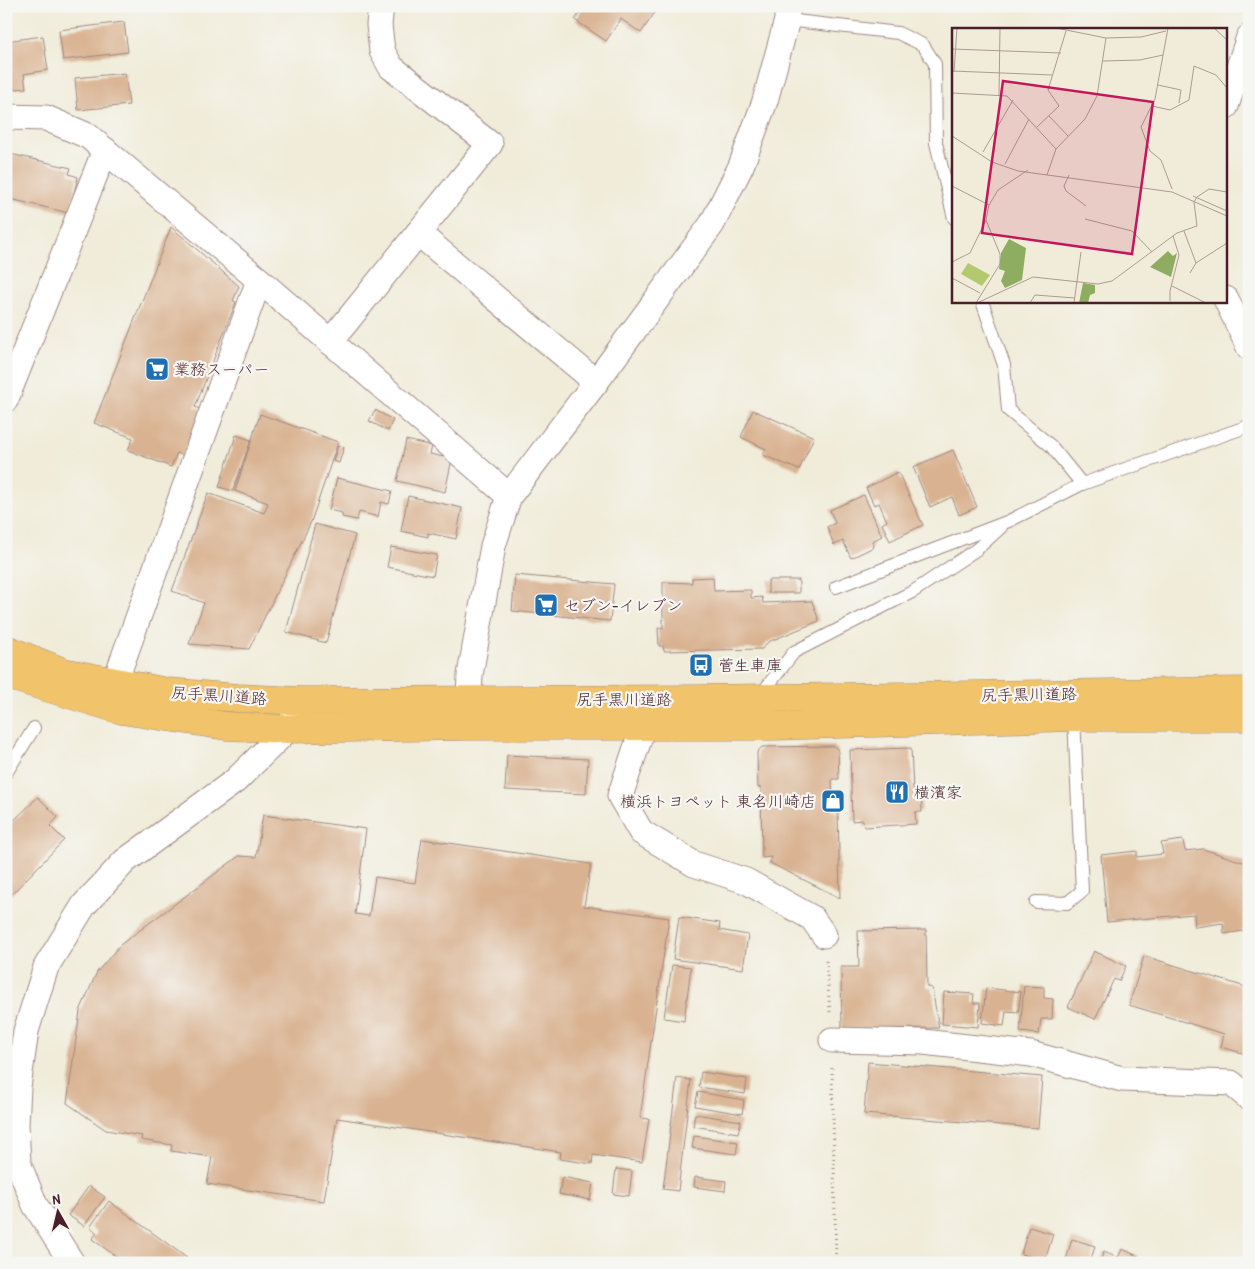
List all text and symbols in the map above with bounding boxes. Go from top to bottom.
inset map [952,28,1228,302]
supermarket icon: 業務スーパー [144,356,170,382]
place label: 業務スーパー [174,358,269,380]
supermarket icon: セブン-イレブン [533,592,559,618]
place label: セブン-イレブン [564,594,682,616]
bus stop icon: 菅生車庫 [688,652,714,678]
place label: 菅生車庫 [718,654,782,676]
street label: 尻手黒川道路 [170,681,268,709]
street label: 尻手黒川道路 [981,682,1077,706]
street label: 尻手黒川道路 [576,688,672,710]
restaurant icon: 横濱家 [884,779,910,805]
place label: 横濱家 [914,781,962,803]
shop icon: 横浜トヨペット 東名川崎店 [820,788,846,814]
place label: 横浜トヨペット 東名川崎店 [620,790,816,812]
north arrow [32,1186,82,1236]
text: N [51,1189,62,1209]

